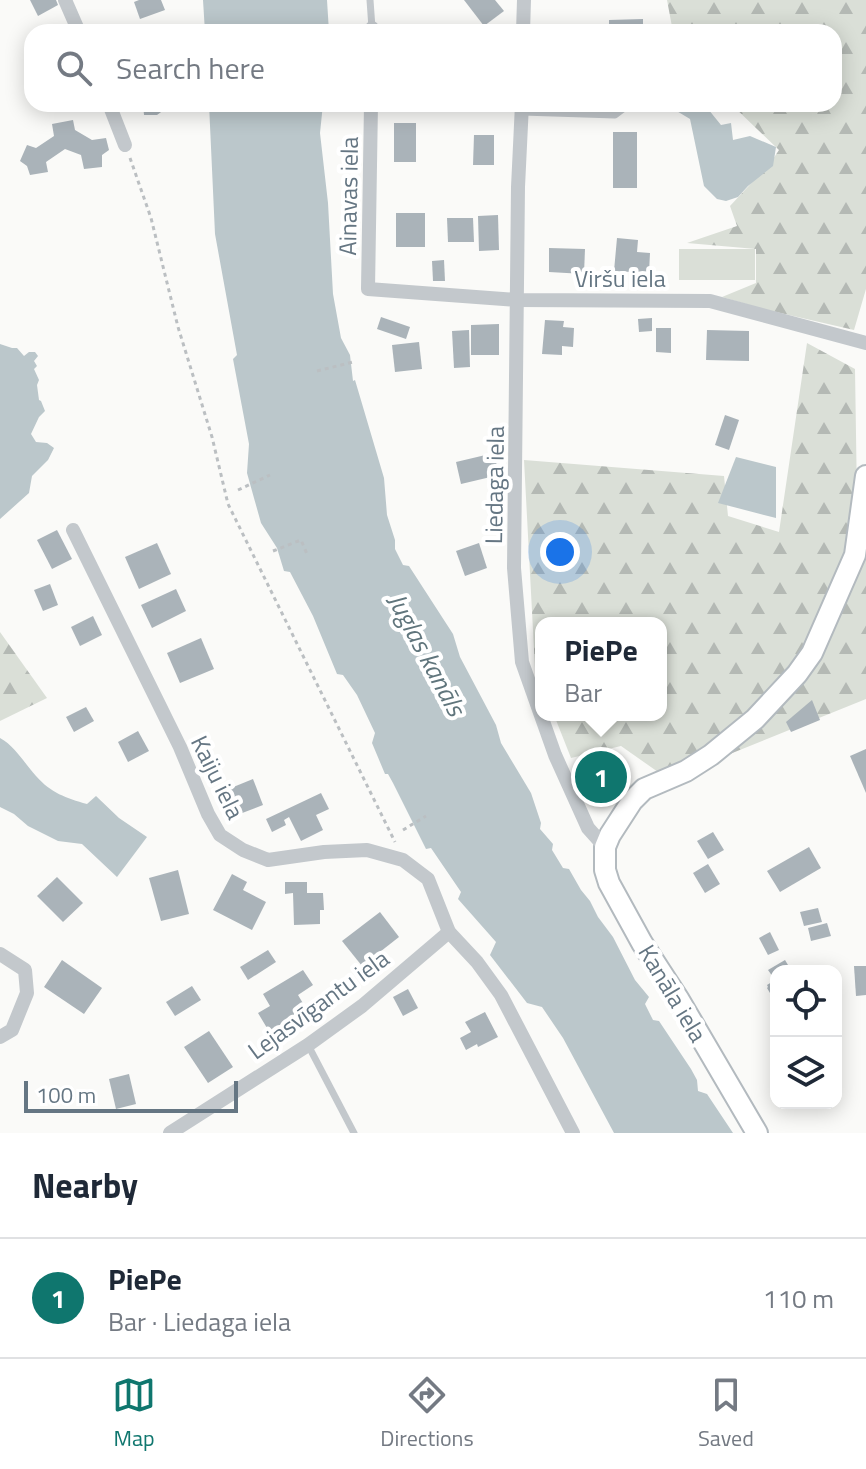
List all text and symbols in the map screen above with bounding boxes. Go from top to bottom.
search box [24,24,842,112]
text: Search here [116,45,265,91]
icon: search [52,46,96,90]
street label: Ainavas iela [329,136,367,256]
street label: Viršu iela [574,260,666,296]
street label: Liedaga iela [475,426,513,544]
your location [540,532,580,572]
water label: Juglas kanāls [378,586,477,724]
popup [535,617,667,721]
text: PiePe [564,627,638,673]
text: Bar [564,673,602,712]
street label: Kaiju iela [182,729,254,825]
pin: 1 [575,747,627,807]
street label: Kanāla iela [630,937,716,1049]
street label: Lejasvīgantu iela [240,940,396,1068]
map controls [770,965,842,1109]
button: locate [770,965,842,1037]
button: layers [770,1037,842,1109]
scale bar [24,1077,238,1113]
text: 100 m [36,1078,96,1112]
text: Nearby [32,1159,138,1211]
text: PiePe [108,1256,182,1302]
text: 1 [51,1279,65,1318]
text: 110 m [763,1279,834,1318]
text: Bar · Liedaga iela [108,1302,291,1341]
tab: Map [112,1373,156,1455]
tab: Directions [380,1373,474,1455]
tab: Saved [698,1373,754,1455]

